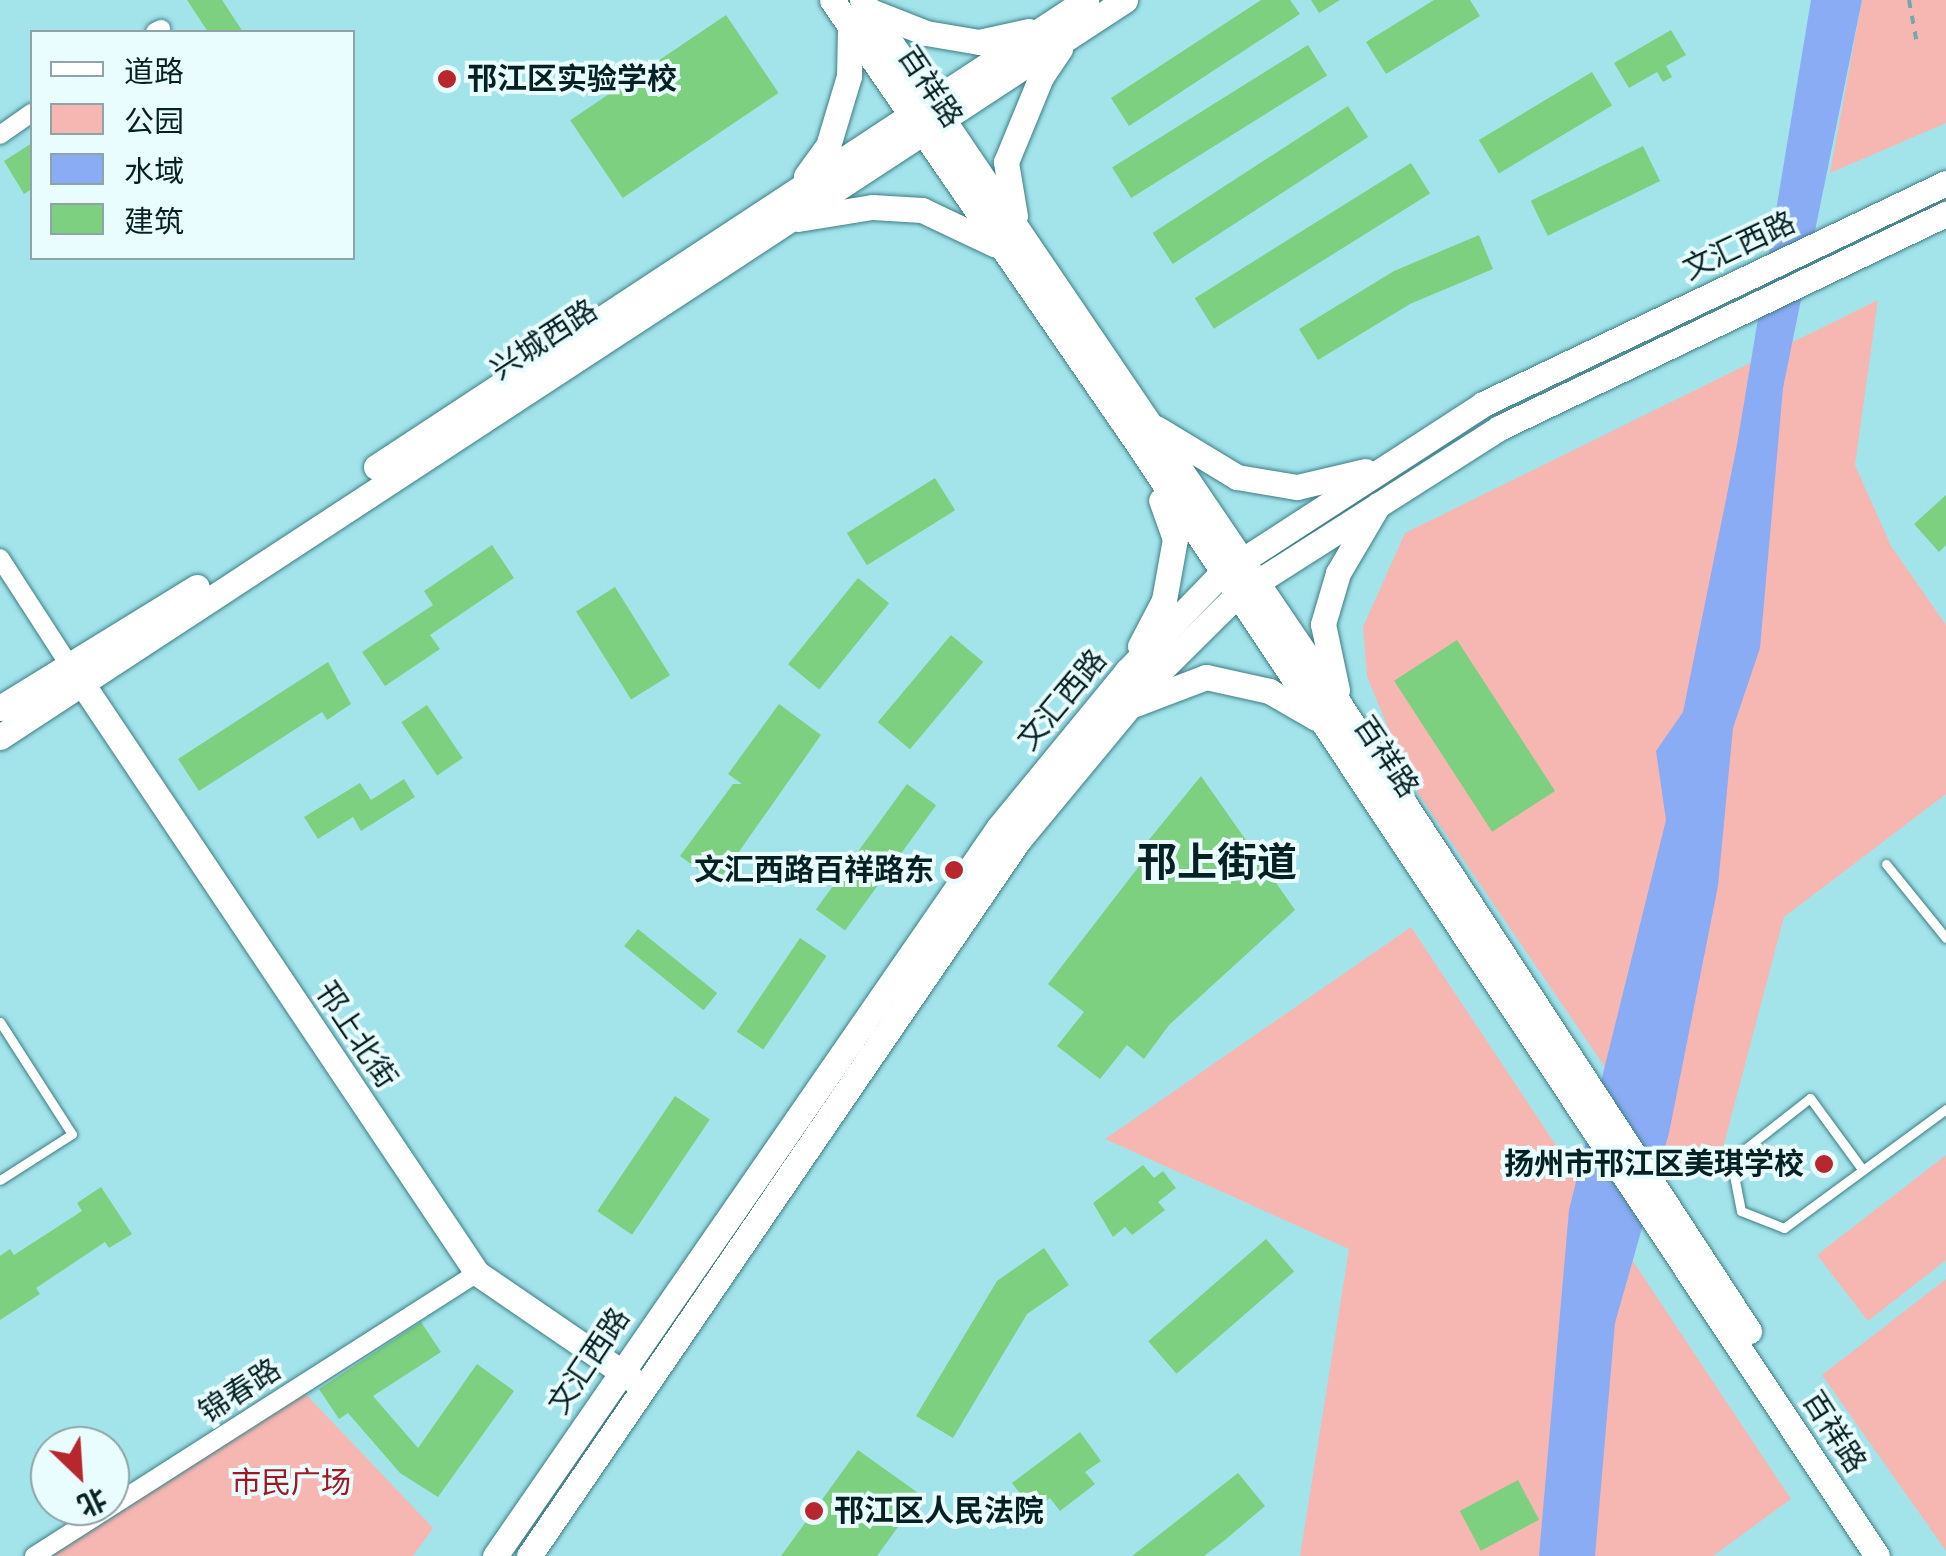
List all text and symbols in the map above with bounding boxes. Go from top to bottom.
legend [30,30,355,260]
street label: 百祥路 [890,40,970,134]
text: 道路 [124,54,184,90]
place label: 邗江区实验学校 [467,61,677,97]
marker: 邗江区实验学校 [436,68,458,90]
text: 公园 [124,104,184,140]
text: 水域 [124,154,184,190]
text: 建筑 [124,204,184,240]
street label: 文汇西路 [1677,204,1801,288]
street label: 兴城西路 [484,292,604,388]
street label: 文汇西路 [1010,642,1114,758]
street label: 百祥路 [1346,710,1426,804]
district label: 邗上街道 [1137,839,1297,887]
place label: 文汇西路百祥路东 [694,852,934,888]
marker: 文汇西路百祥路东 [943,859,965,881]
street label: 邗上北街 [308,975,404,1095]
place label: 扬州市邗江区美琪学校 [1504,1146,1804,1182]
marker: 扬州市邗江区美琪学校 [1813,1153,1835,1175]
street label: 文汇西路 [541,1301,637,1421]
street label: 锦春路 [192,1351,288,1431]
street label: 百祥路 [1794,1384,1874,1480]
north arrow [30,1426,130,1526]
park label: 市民广场 [231,1465,351,1501]
text: 北 [72,1481,112,1523]
place label: 邗江区人民法院 [834,1493,1044,1529]
marker: 邗江区人民法院 [803,1500,825,1522]

